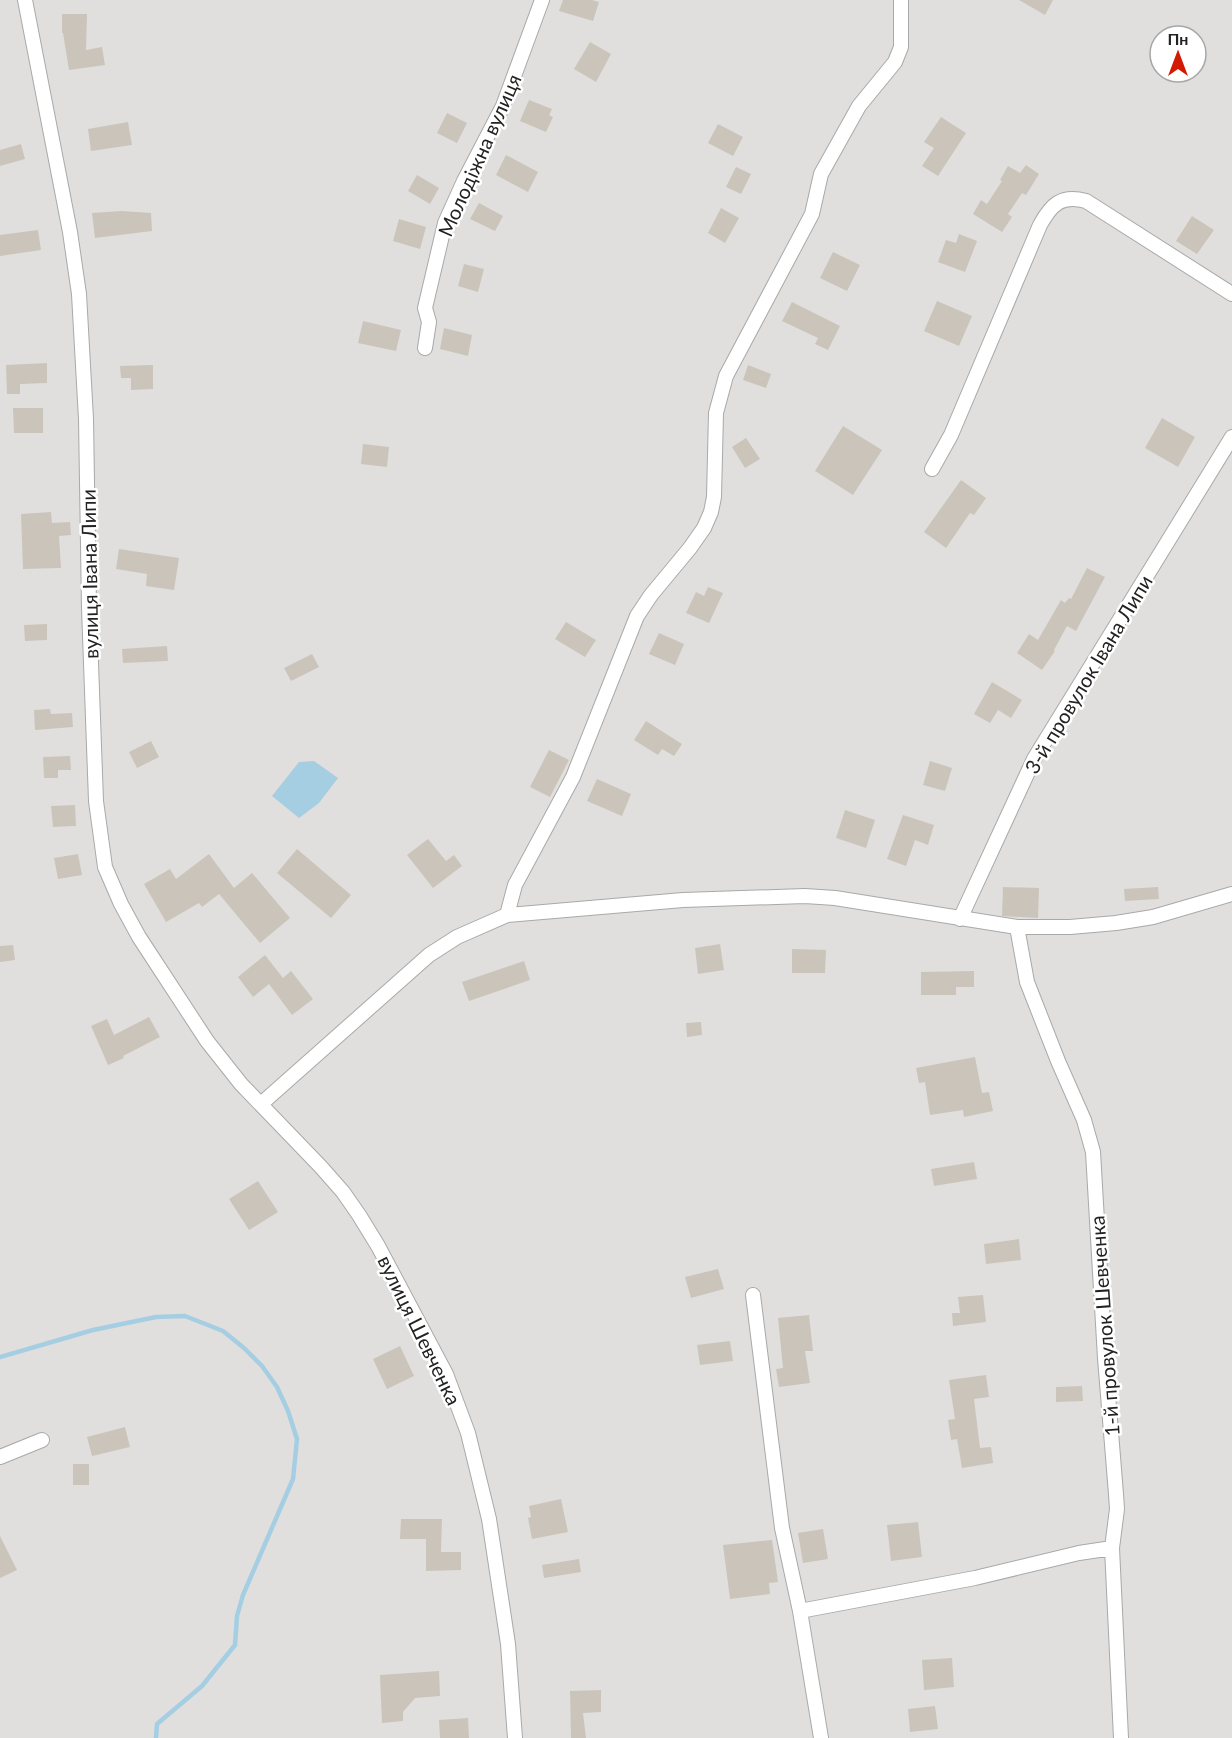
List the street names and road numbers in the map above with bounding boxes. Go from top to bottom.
street label: Молодіжна вулиця [432,70,526,240]
street label: вулиця Івана Липи [76,489,102,659]
street label: 3-й провулок Івана Липи [1019,570,1157,778]
street label: 1-й провулок Шевченка [1084,1215,1124,1437]
street label: вулиця Шевченка [373,1251,467,1409]

